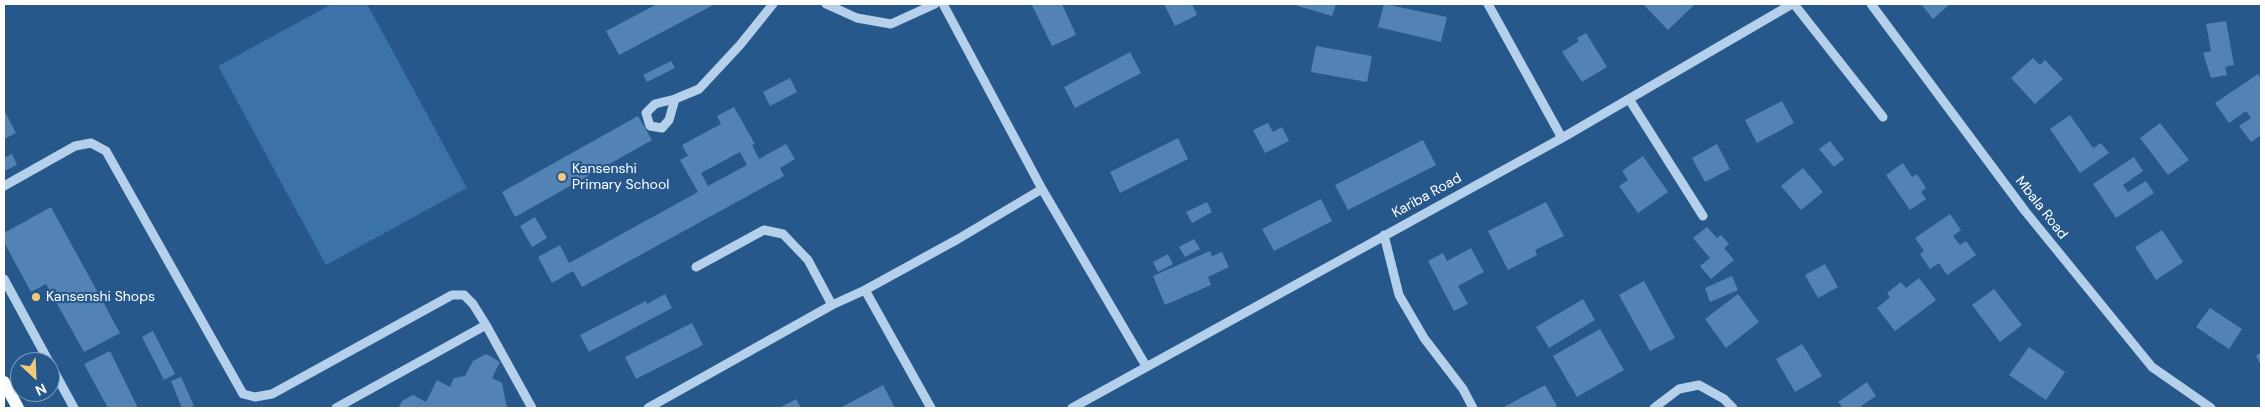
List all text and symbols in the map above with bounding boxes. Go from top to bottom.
place label: Kansenshi Primary School [572,161,669,193]
street label: Kariba Road [1389,170,1465,222]
marker: Kansenshi Primary School [556,171,568,183]
street label: Mbala Road [2011,173,2071,243]
place label: Kansenshi Shops [46,289,155,305]
marker: Kansenshi Shops [30,291,42,303]
north arrow [10,352,60,402]
text: N [32,379,49,400]

